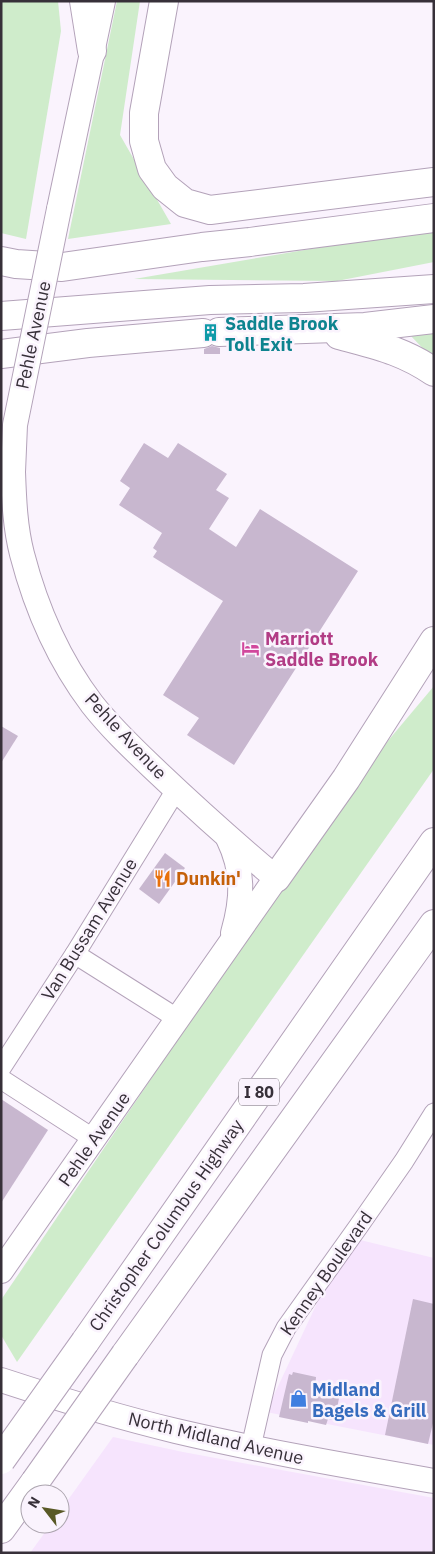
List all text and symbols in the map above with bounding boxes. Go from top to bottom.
street label: Pehle Avenue [10,279,56,391]
place label: Saddle Brook Toll Exit [225,312,339,356]
building icon: Saddle Brook Toll Exit [201,323,221,343]
place label: Marriott Saddle Brook [265,627,379,671]
hotel icon: Marriott Saddle Brook [241,638,261,658]
street label: Pehle Avenue [80,688,172,784]
street label: Van Bussam Avenue [36,853,142,1004]
place label: Dunkin' [176,867,241,890]
restaurant icon: Dunkin' [152,868,172,888]
road number: I 80 [239,1078,279,1106]
street label: Pehle Avenue [53,1087,135,1191]
street label: Christopher Columbus Highway [84,1114,248,1336]
street label: Kenney Boulevard [275,1207,377,1339]
place label: Midland Bagels & Grill [312,1378,427,1422]
shop icon: Midland Bagels & Grill [288,1389,308,1409]
street label: North Midland Avenue [126,1407,306,1469]
north arrow [20,1484,70,1534]
text: N [24,1493,44,1511]

